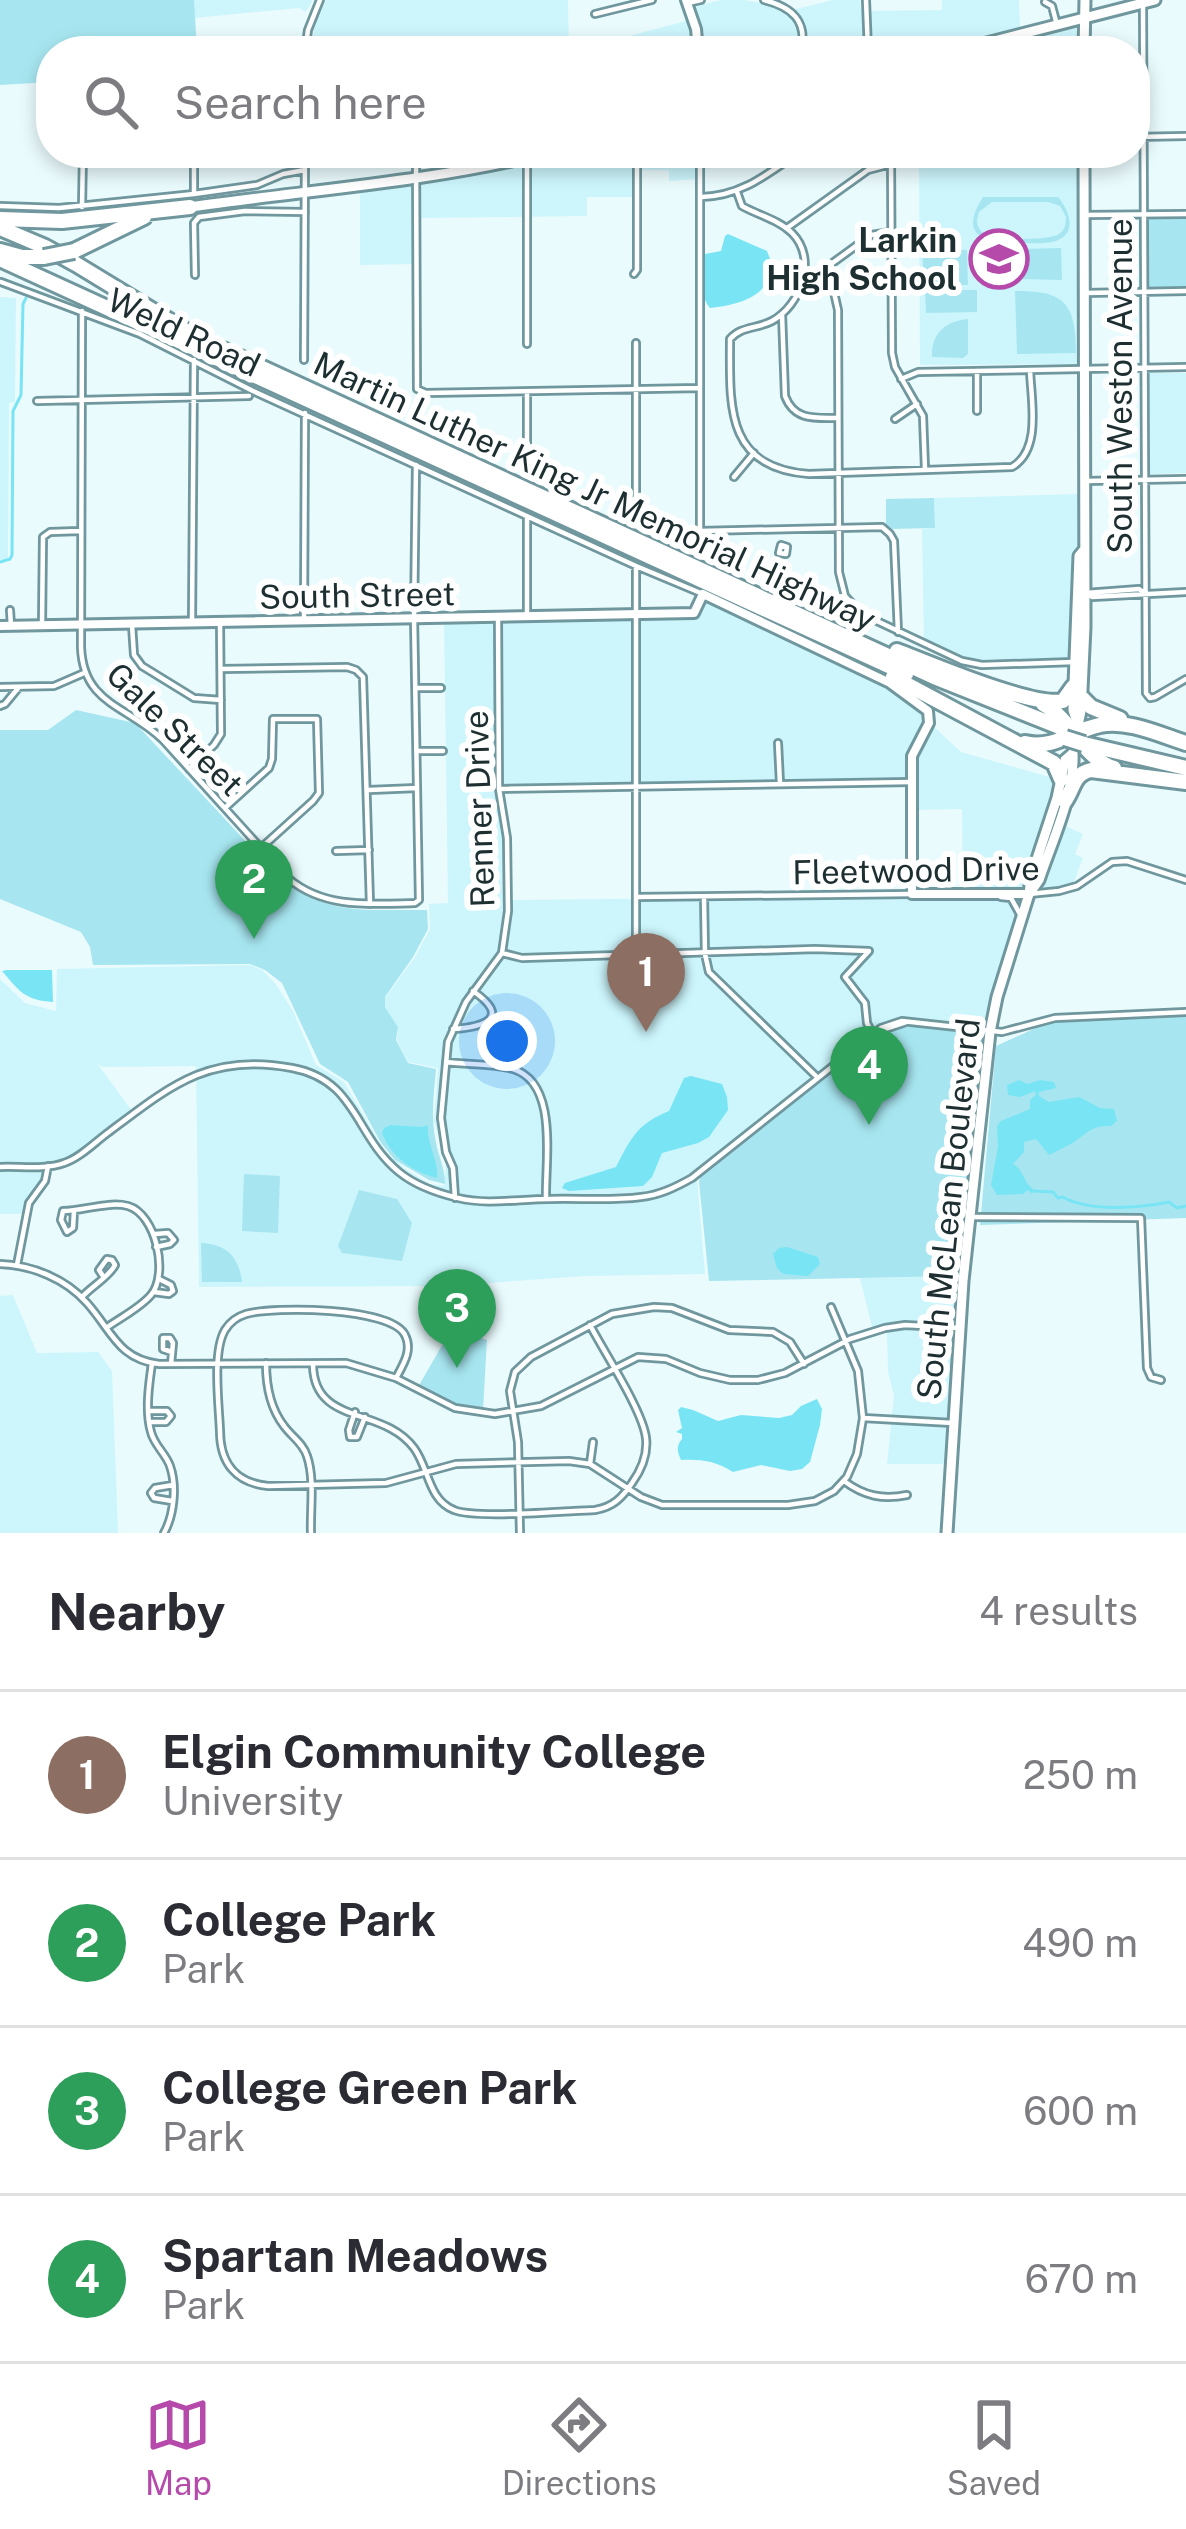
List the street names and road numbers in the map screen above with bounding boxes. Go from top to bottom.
street label: South Weston Avenue [1101,218,1139,554]
street label: Weld Road [102,280,266,384]
street label: Martin Luther King Jr Memorial Highway [308,344,882,638]
street label: South Street [259,574,455,616]
street label: Gale Street [99,655,251,803]
street label: Renner Drive [457,710,501,908]
street label: Fleetwood Drive [792,849,1040,891]
street label: South McLean Boulevard [909,1016,987,1402]

